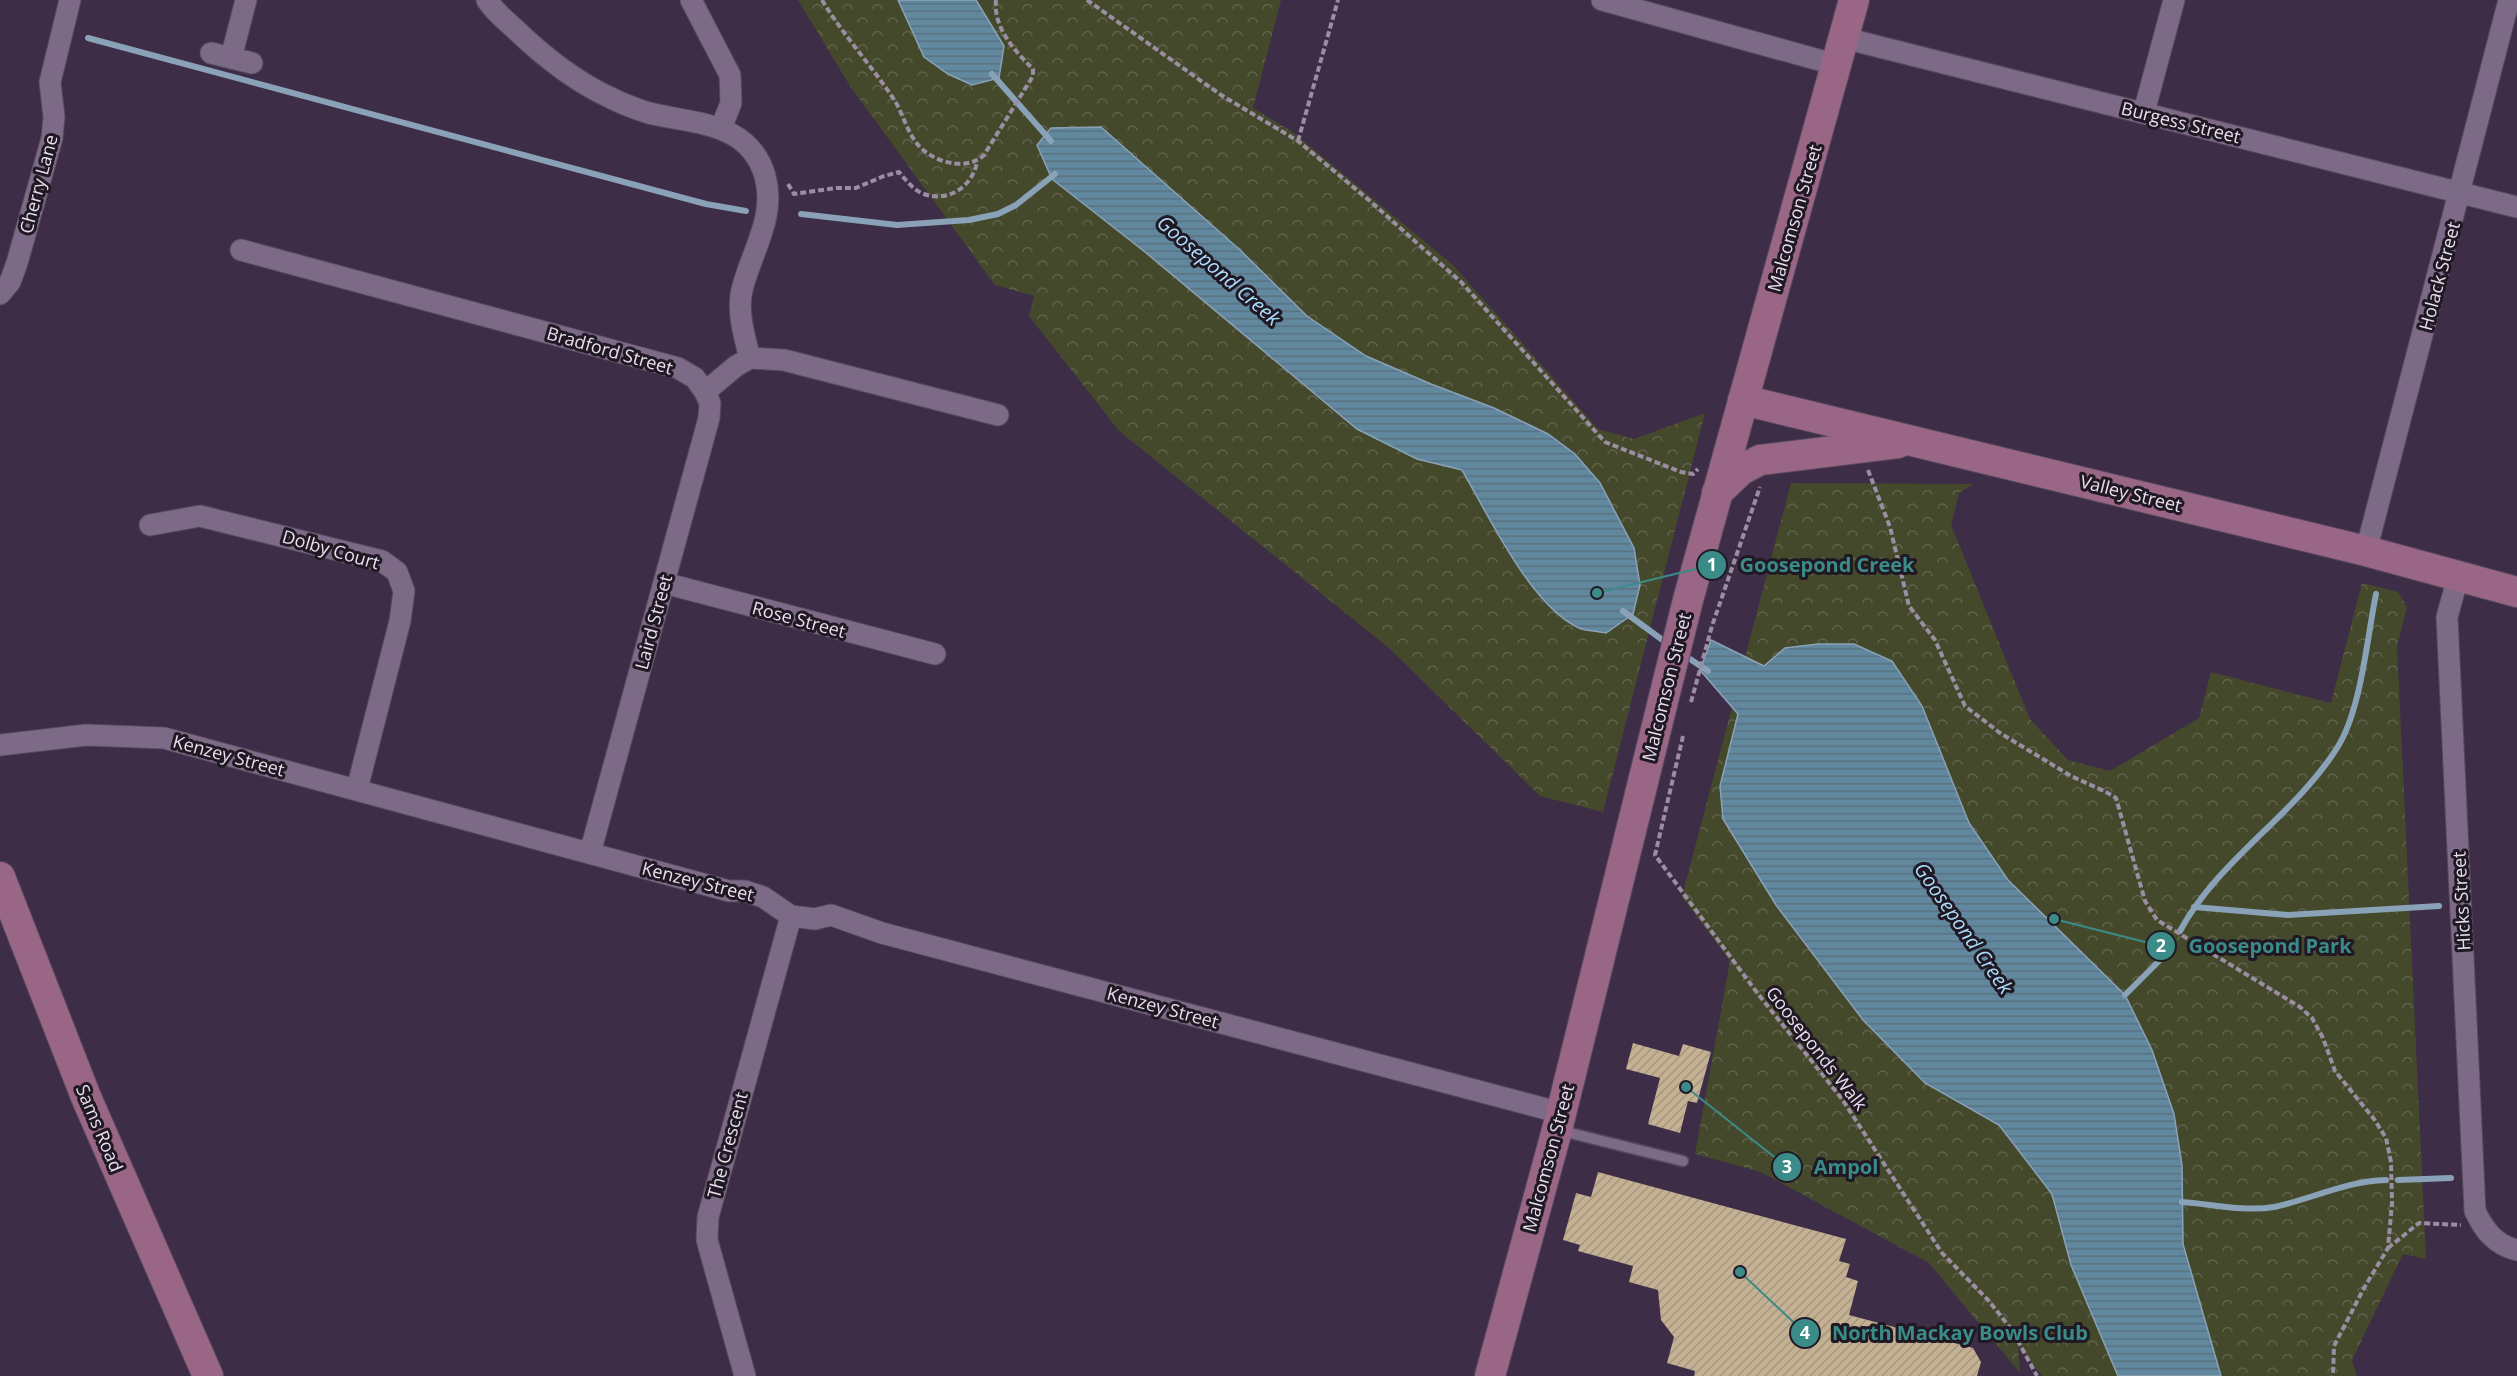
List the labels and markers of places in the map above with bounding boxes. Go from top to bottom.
callout: Goosepond Creek [1697,546,1926,584]
callout: Goosepond Park [2146,927,2363,965]
callout: Ampol [1772,1148,1890,1186]
callout: North Mackay Bowls Club [1790,1314,2100,1352]

